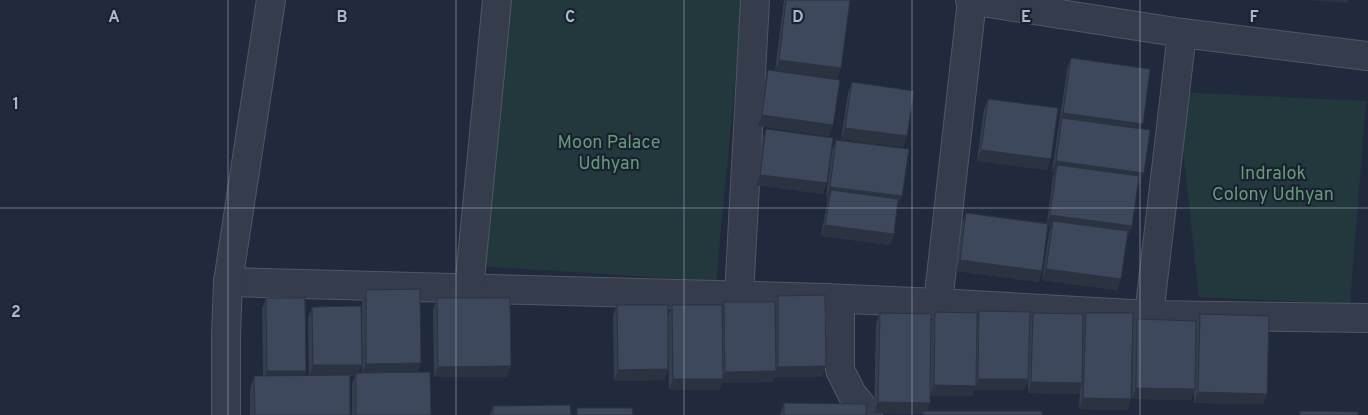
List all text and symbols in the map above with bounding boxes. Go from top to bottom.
text: A [108,8,120,28]
text: B [336,8,348,28]
text: C [565,8,575,28]
text: D [792,8,804,28]
text: E [1021,8,1031,28]
text: F [1249,8,1259,28]
text: 1 [13,95,19,115]
park label: Moon Palace Udhyan [558,132,660,176]
park label: Indralok Colony Udhyan [1212,163,1334,207]
text: 2 [11,303,21,323]

